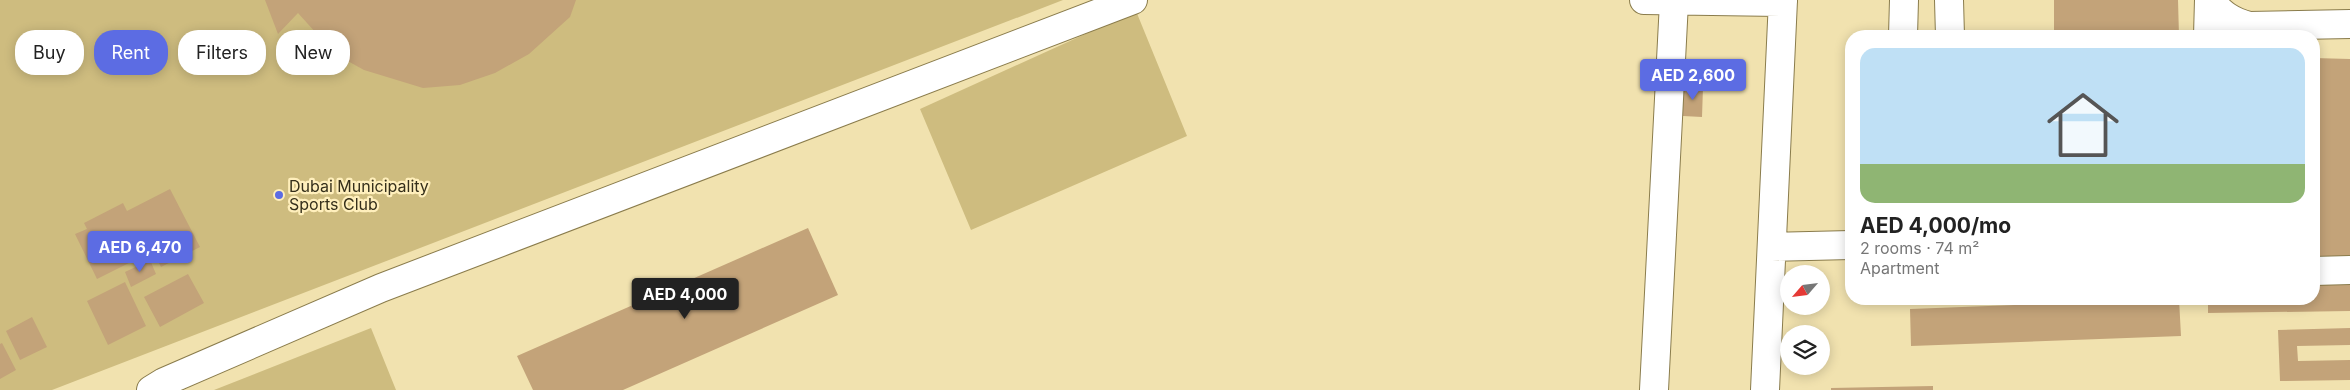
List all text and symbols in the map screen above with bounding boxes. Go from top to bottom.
chip: Buy [15,30,84,75]
chip: Rent [94,30,168,75]
chip: Filters [178,30,266,75]
chip: New [276,30,350,75]
pin: AED 2,600 [1636,58,1750,101]
text: AED 2,600 [1651,65,1735,85]
icon: home [2038,80,2128,170]
place label: Dubai Municipality Sports Club [289,176,429,214]
marker: Dubai Municipality Sports Club [273,189,285,201]
text: AED 4,000/mo [1860,213,2011,238]
pin: AED 6,470 [83,230,197,273]
text: AED 6,470 [99,237,181,257]
text: 2 rooms · 74 m² [1860,238,1979,258]
text: Apartment [1860,258,1940,278]
north arrow [1780,265,1830,315]
map controls [1780,265,1830,375]
pin: AED 4,000 [628,278,742,320]
text: AED 4,000 [643,284,727,304]
button: layers [1780,325,1830,375]

